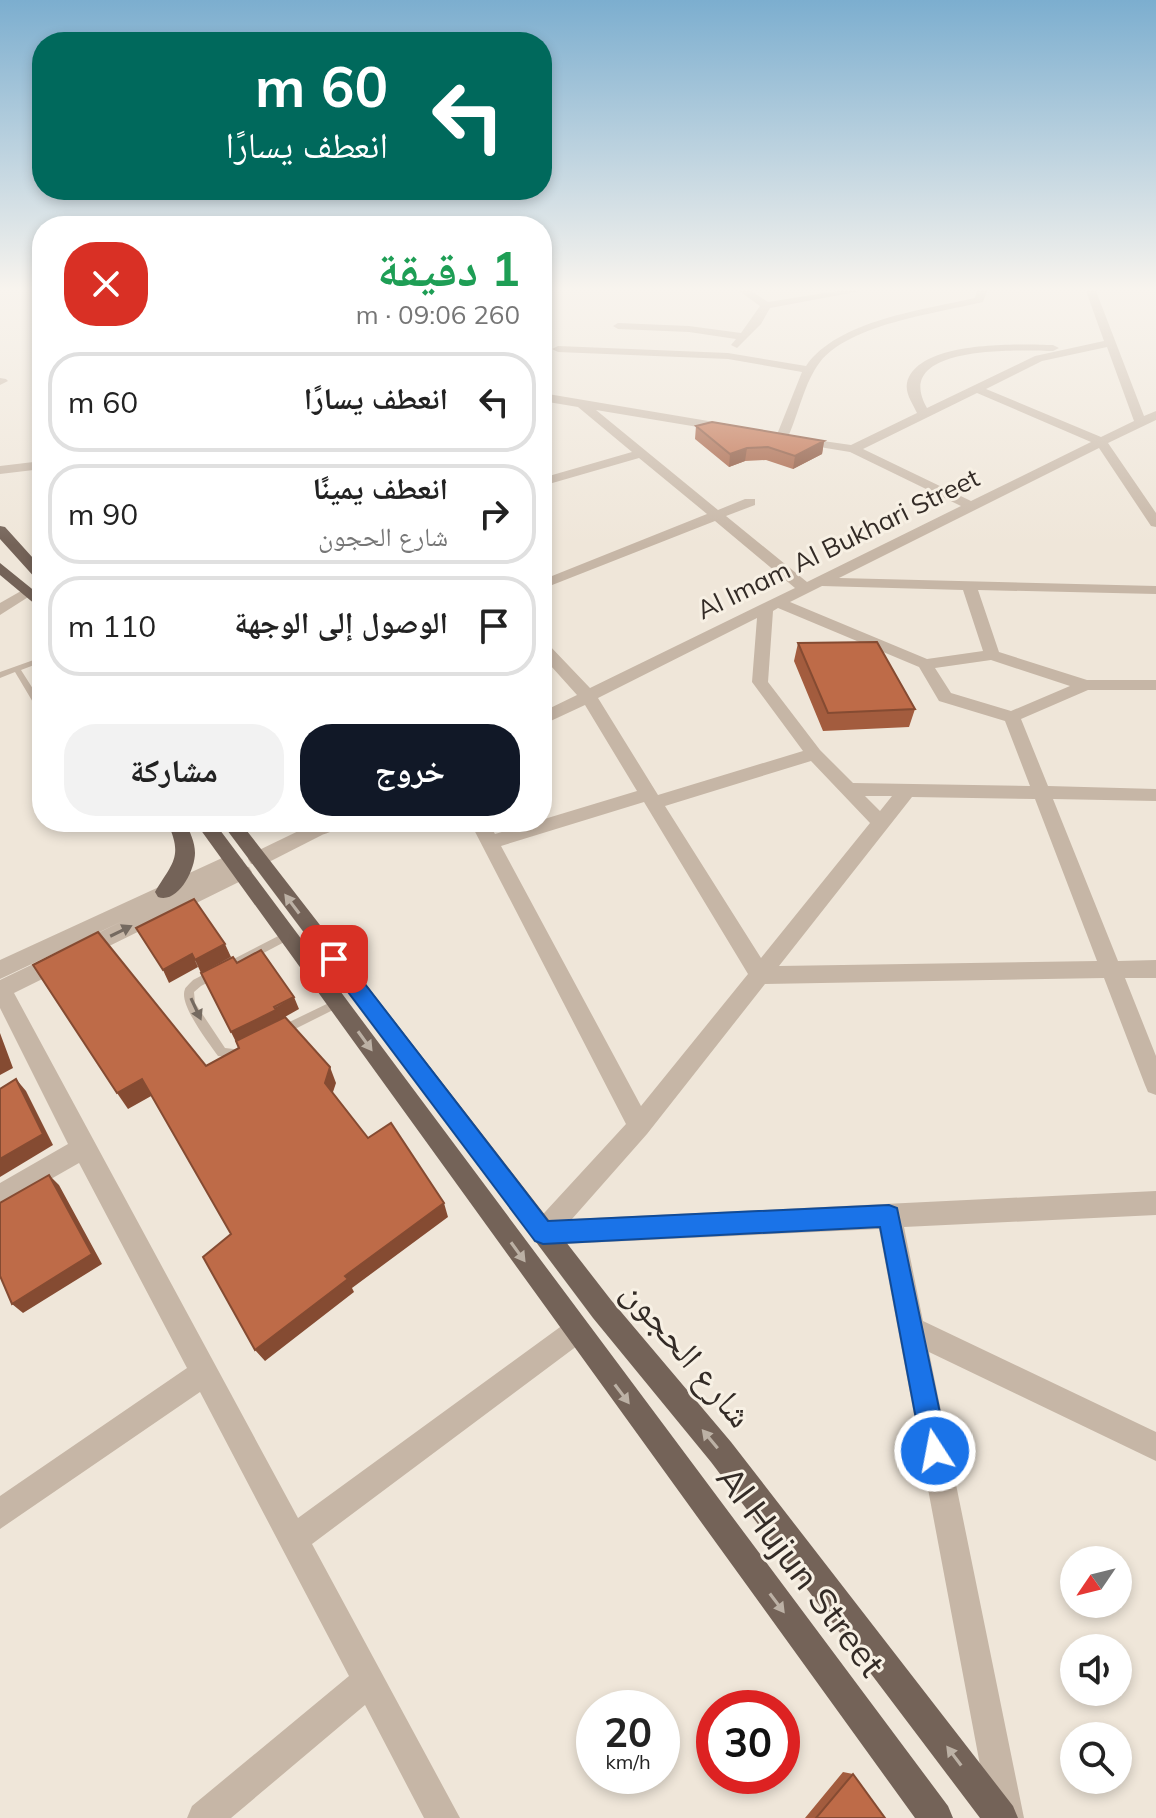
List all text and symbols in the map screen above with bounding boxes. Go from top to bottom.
text: 60 m [255,51,388,121]
icon: left [416,64,520,168]
text: انعطف يسارًا [225,122,388,167]
text: 1 دقيقة [377,238,520,298]
button: close [64,242,148,326]
text: 260 m · 09:06 [356,298,520,331]
text: انعطف يسارًا [304,379,448,417]
icon: left [472,380,516,424]
text: 60 m [68,383,138,421]
street label: Al Imam Al Bukhari Street [691,461,984,626]
text: انعطف يمينًا [313,469,448,507]
icon: right [472,492,516,536]
text: 90 m [68,495,138,533]
text: شارع الحجون [318,520,448,553]
text: الوصول إلى الوجهة [234,603,448,641]
icon: arrive [472,604,516,648]
text: 110 m [68,607,156,645]
button: مشاركة [64,724,284,816]
button: خروج [300,724,520,816]
one-way arrow [284,893,300,914]
one-way arrow [109,924,132,938]
pin [300,925,368,993]
icon: arrive [312,937,356,981]
one-way arrow [189,998,203,1021]
one-way arrow [357,1031,372,1052]
one-way arrow [510,1241,525,1262]
street label: شارع الحجون [613,1269,763,1437]
one-way arrow [614,1383,630,1405]
position arrow [893,1409,977,1493]
one-way arrow [702,1429,719,1449]
street label: Al Hujun Street [708,1456,895,1685]
north arrow [1060,1546,1132,1618]
map controls [1060,1546,1132,1794]
one-way arrow [768,1592,784,1613]
button: sound [1060,1634,1132,1706]
speed limit sign: 30 [696,1690,800,1794]
text: 20 [604,1707,652,1757]
button: search [1060,1722,1132,1794]
one-way arrow [946,1746,962,1766]
text: km/h [605,1749,651,1774]

